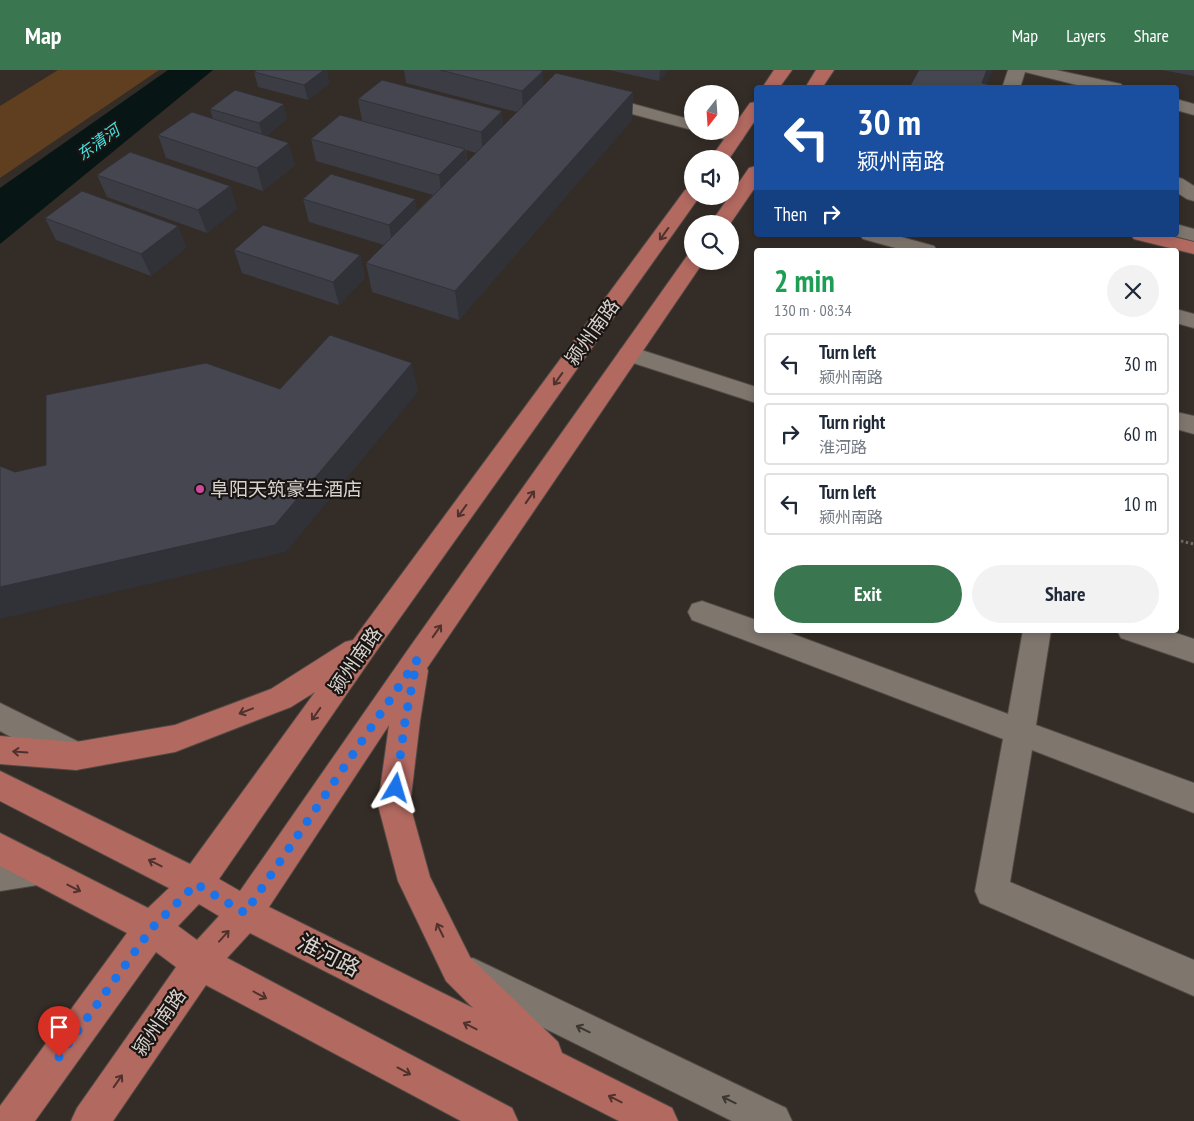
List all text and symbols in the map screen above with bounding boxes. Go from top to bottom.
text: Map [25,20,62,51]
text: Map [1012,24,1038,47]
text: Layers [1066,24,1106,47]
text: Share [1134,24,1169,47]
north arrow [684,85,739,140]
map controls [684,85,739,270]
text: 30 m [857,99,921,145]
icon: left [774,105,839,170]
water label: 东清河 [73,118,126,164]
text: 颍州南路 [857,147,945,175]
button: sound [684,150,739,205]
icon: right [817,200,845,228]
text: Then [774,202,807,226]
button: search [684,215,739,270]
one-way arrow [659,227,669,241]
text: 2 min [774,261,835,300]
button: close [1107,265,1159,317]
street label: 颍州南路 [560,294,624,370]
text: 130 m · 08:34 [774,300,852,320]
text: Turn left [819,340,876,364]
icon: left [776,350,804,378]
text: 30 m [1124,352,1157,376]
text: 颍州南路 [819,367,883,387]
one-way arrow [552,372,563,385]
text: Turn right [819,410,885,434]
icon: right [776,420,804,448]
text: 60 m [1124,422,1157,446]
text: 淮河路 [819,437,867,457]
place label: 阜阳天筑豪生酒店 [210,477,362,501]
text: Turn left [819,480,876,504]
marker: 阜阳天筑豪生酒店 [194,483,206,495]
one-way arrow [525,490,535,504]
icon: left [776,490,804,518]
text: 10 m [1124,492,1157,516]
one-way arrow [457,504,467,518]
text: 颍州南路 [819,507,883,527]
button: Exit [774,565,962,623]
button: Share [972,565,1159,623]
street label: 颍州南路 [323,622,387,698]
one-way arrow [432,624,442,638]
one-way arrow [239,707,254,716]
one-way arrow [311,707,321,721]
one-way arrow [13,747,29,757]
position arrow [369,761,421,813]
one-way arrow [148,858,163,867]
one-way arrow [66,884,81,893]
one-way arrow [434,923,444,938]
street label: 淮河路 [293,928,365,982]
one-way arrow [218,930,230,943]
street label: 颍州南路 [127,984,191,1060]
one-way arrow [253,990,267,1000]
pin [38,1006,80,1057]
icon: arrive [45,1013,73,1041]
one-way arrow [463,1021,478,1030]
one-way arrow [575,1024,590,1034]
one-way arrow [396,1067,411,1076]
one-way arrow [113,1074,123,1088]
one-way arrow [608,1094,623,1104]
one-way arrow [722,1095,737,1104]

